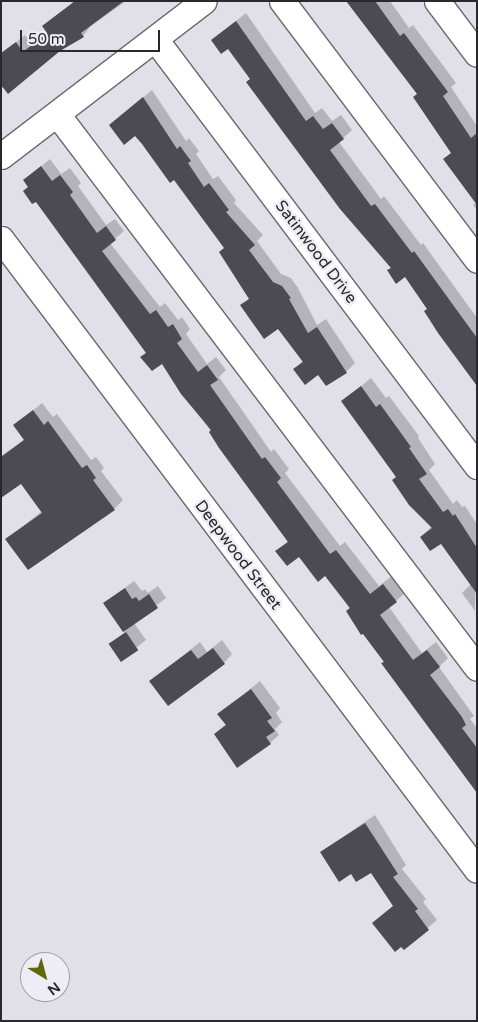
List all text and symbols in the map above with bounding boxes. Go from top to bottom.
scale bar [22,20,162,52]
text: 50 m [28,30,65,48]
street label: Satinwood Drive [271,197,361,307]
street label: Deepwood Street [191,497,285,613]
north arrow [20,952,70,1002]
text: N [44,978,63,999]

